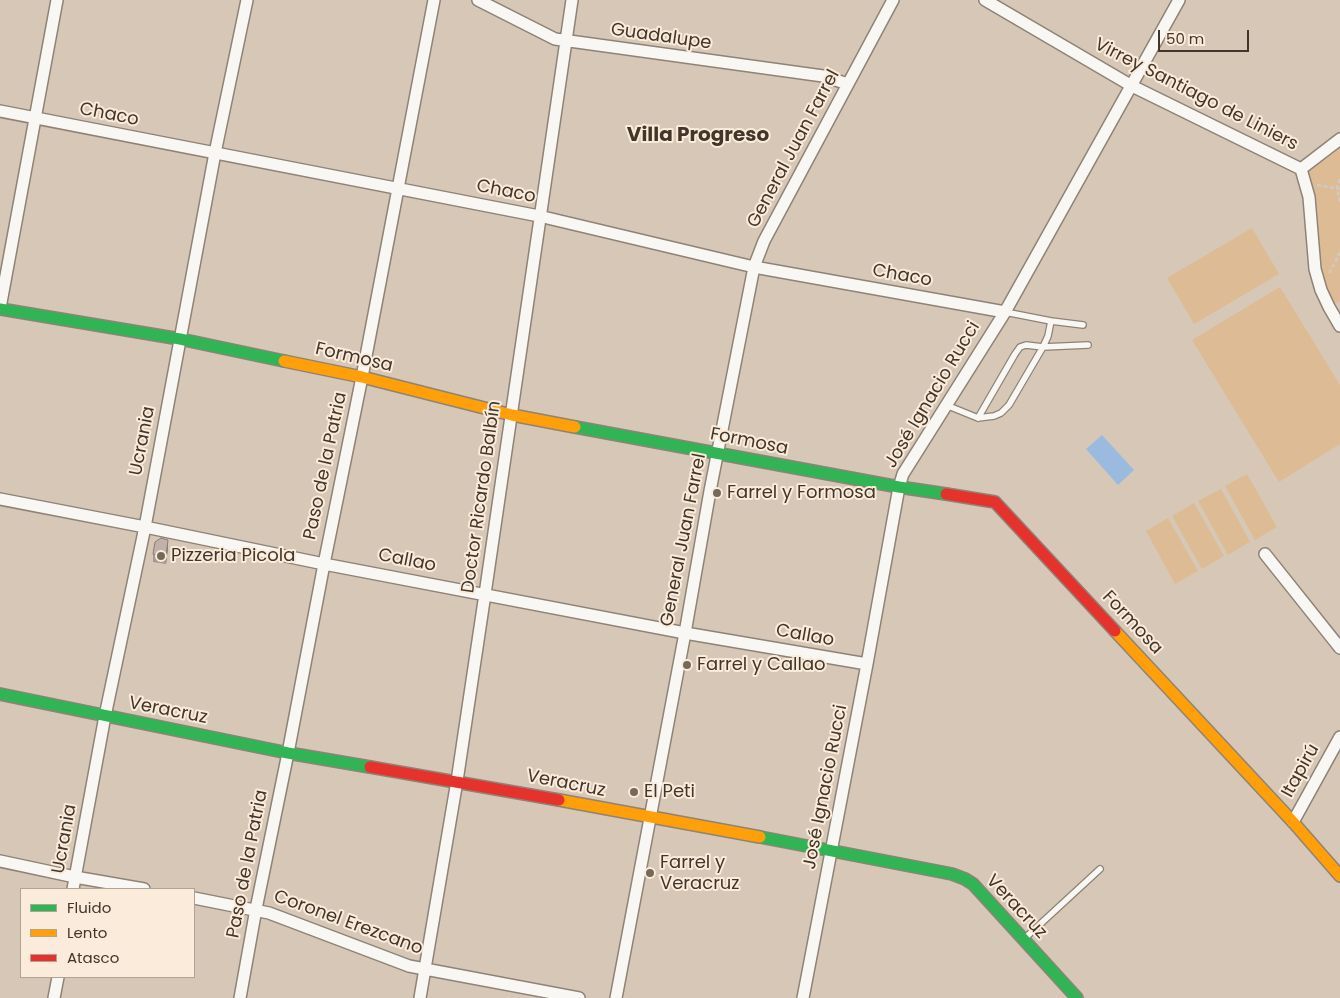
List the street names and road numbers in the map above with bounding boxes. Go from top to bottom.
street label: Guadalupe [609,19,713,55]
street label: Virrey Santiago de Liniers [1091,34,1301,156]
street label: General Juan Farrel [743,66,845,232]
street label: Chaco [77,99,141,131]
street label: Chaco [474,176,538,208]
street label: Chaco [871,260,933,292]
street label: José Ignacio Rucci [881,318,985,472]
street label: Formosa [313,339,395,377]
street label: Paso de la Patria [300,390,352,542]
street label: Doctor Ricardo Balbín [458,399,506,595]
street label: Ucrania [126,405,160,477]
street label: Formosa [708,424,790,460]
street label: General Juan Farrel [657,452,711,628]
street label: Callao [376,545,438,577]
street label: Formosa [1097,587,1167,659]
street label: Callao [774,620,836,652]
street label: Veracruz [127,693,209,729]
street label: José Ignacio Rucci [799,703,853,871]
street label: Itapirú [1277,740,1325,802]
street label: Veracruz [525,766,607,802]
street label: Paso de la Patria [223,788,273,940]
street label: Ucrania [48,803,82,875]
street label: Veracruz [981,871,1051,943]
street label: Coronel Erezcano [271,886,425,960]

